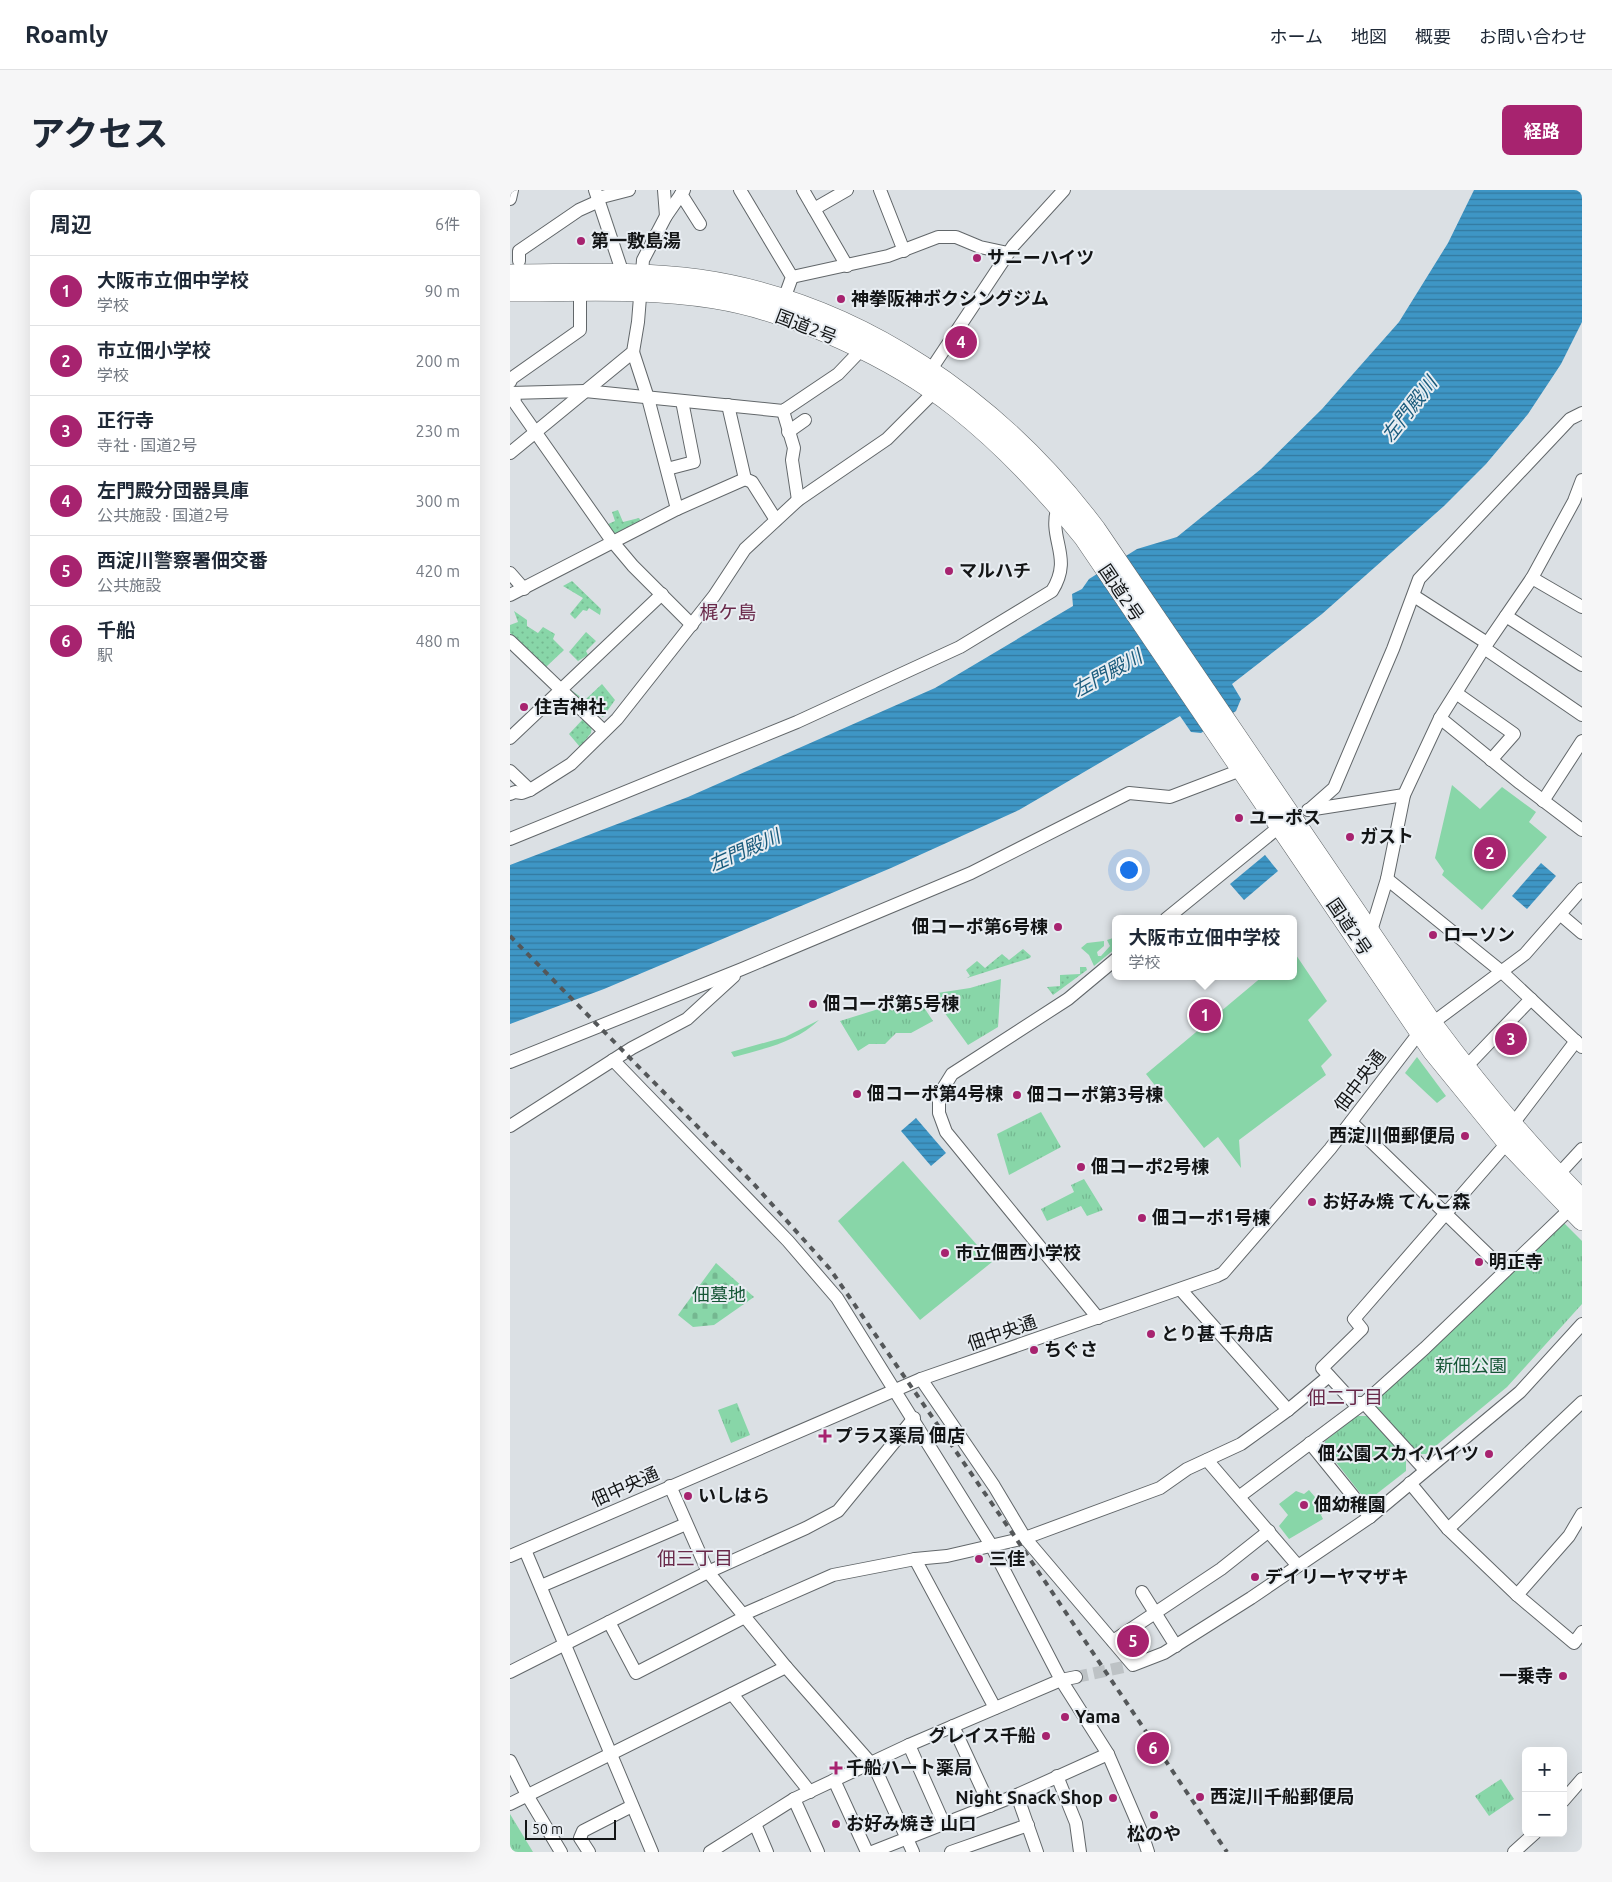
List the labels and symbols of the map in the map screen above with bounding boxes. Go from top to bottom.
place label: 第一敷島湯 [591,230,681,250]
marker: 第一敷島湯 [575,235,587,247]
place label: サニーハイツ [987,247,1094,267]
marker: サニーハイツ [971,252,983,264]
place label: 神拳阪神ボクシングジム [851,288,1049,308]
marker: 神拳阪神ボクシングジム [835,293,847,305]
street label: 国道2号 [773,305,840,347]
pin: 4 [945,323,977,361]
water label: 左門殿川 [1377,371,1442,446]
place label: マルハチ [959,560,1031,580]
street label: 国道2号 [1096,560,1148,625]
marker: マルハチ [943,565,955,577]
district label: 梶ケ島 [699,601,757,623]
water label: 左門殿川 [1068,644,1147,701]
place label: 住吉神社 [534,696,606,716]
marker: 住吉神社 [518,701,530,713]
place label: ユーポス [1249,807,1321,827]
marker: ユーポス [1233,812,1245,824]
water label: 左門殿川 [705,824,785,876]
place label: ガスト [1360,826,1414,846]
marker: ガスト [1344,831,1356,843]
pin: 2 [1474,834,1506,872]
your location [1116,857,1142,883]
street label: 国道2号 [1324,894,1376,959]
place label: 佃コーポ第6号棟 [911,916,1048,936]
marker: 佃コーポ第6号棟 [1052,921,1064,933]
place label: ローソン [1443,924,1515,944]
marker: ローソン [1427,929,1439,941]
place label: 佃コーポ第5号棟 [822,993,959,1013]
pin: 1 [1189,996,1221,1034]
marker: 佃コーポ第5号棟 [807,998,819,1010]
pin: 3 [1495,1020,1527,1058]
street label: 佃中央通 [1330,1046,1389,1115]
place label: 佃コーポ第4号棟 [866,1083,1003,1103]
place label: 佃コーポ第3号棟 [1026,1084,1163,1104]
marker: 佃コーポ第4号棟 [851,1088,863,1100]
marker: 佃コーポ第3号棟 [1011,1089,1023,1101]
place label: 西淀川佃郵便局 [1329,1125,1455,1145]
marker: 西淀川佃郵便局 [1459,1130,1471,1142]
place label: 佃コーポ2号棟 [1090,1156,1209,1176]
marker: 佃コーポ2号棟 [1075,1161,1087,1173]
place label: お好み焼 てんこ森 [1322,1191,1470,1211]
marker: お好み焼 てんこ森 [1306,1196,1318,1208]
place label: 佃コーポ1号棟 [1151,1207,1270,1227]
marker: 佃コーポ1号棟 [1136,1212,1148,1224]
place label: 市立佃西小学校 [955,1242,1081,1262]
marker: 市立佃西小学校 [939,1247,951,1259]
place label: 明正寺 [1489,1251,1543,1271]
marker: 明正寺 [1473,1256,1485,1268]
park label: 佃墓地 [692,1284,746,1304]
street label: 佃中央通 [964,1311,1039,1353]
place label: とり甚 千舟店 [1161,1323,1273,1343]
marker: とり甚 千舟店 [1145,1328,1157,1340]
place label: ちぐさ [1044,1339,1098,1359]
marker: ちぐさ [1028,1344,1040,1356]
park label: 新佃公園 [1435,1355,1507,1375]
district label: 佃二丁目 [1307,1386,1383,1408]
place label: プラス薬局 佃店 [835,1425,965,1445]
marker: プラス薬局 佃店 [819,1430,831,1442]
place label: 佃公園スカイハイツ [1317,1443,1479,1463]
marker: 佃公園スカイハイツ [1483,1448,1495,1460]
street label: 佃中央通 [588,1462,662,1510]
place label: いしはら [698,1485,770,1505]
marker: いしはら [682,1490,694,1502]
place label: 佃幼稚園 [1313,1494,1386,1514]
marker: 佃幼稚園 [1298,1499,1310,1511]
district label: 佃三丁目 [657,1547,733,1569]
place label: 三佳 [989,1548,1025,1568]
marker: 三佳 [973,1553,985,1565]
place label: デイリーヤマザキ [1265,1566,1409,1586]
marker: デイリーヤマザキ [1249,1571,1261,1583]
pin: 5 [1117,1622,1149,1660]
place label: 一乗寺 [1499,1665,1553,1685]
marker: 一乗寺 [1557,1670,1569,1682]
place label: Yama [1075,1706,1120,1726]
marker: Yama [1059,1711,1071,1723]
place label: グレイス千船 [929,1725,1036,1745]
pin: 6 [1137,1729,1169,1767]
marker: グレイス千船 [1040,1730,1052,1742]
place label: 千船ハート薬局 [846,1757,972,1777]
marker: 千船ハート薬局 [830,1762,842,1774]
place label: 西淀川千船郵便局 [1210,1786,1354,1806]
place label: Night Snack Shop [955,1787,1103,1807]
marker: 西淀川千船郵便局 [1194,1791,1206,1803]
marker: Night Snack Shop [1107,1792,1119,1804]
marker: 松のや [1148,1809,1160,1821]
place label: お好み焼き 山口 [846,1813,976,1833]
scale bar [525,1817,616,1840]
marker: お好み焼き 山口 [830,1818,842,1830]
place label: 松のや [1127,1823,1181,1843]

